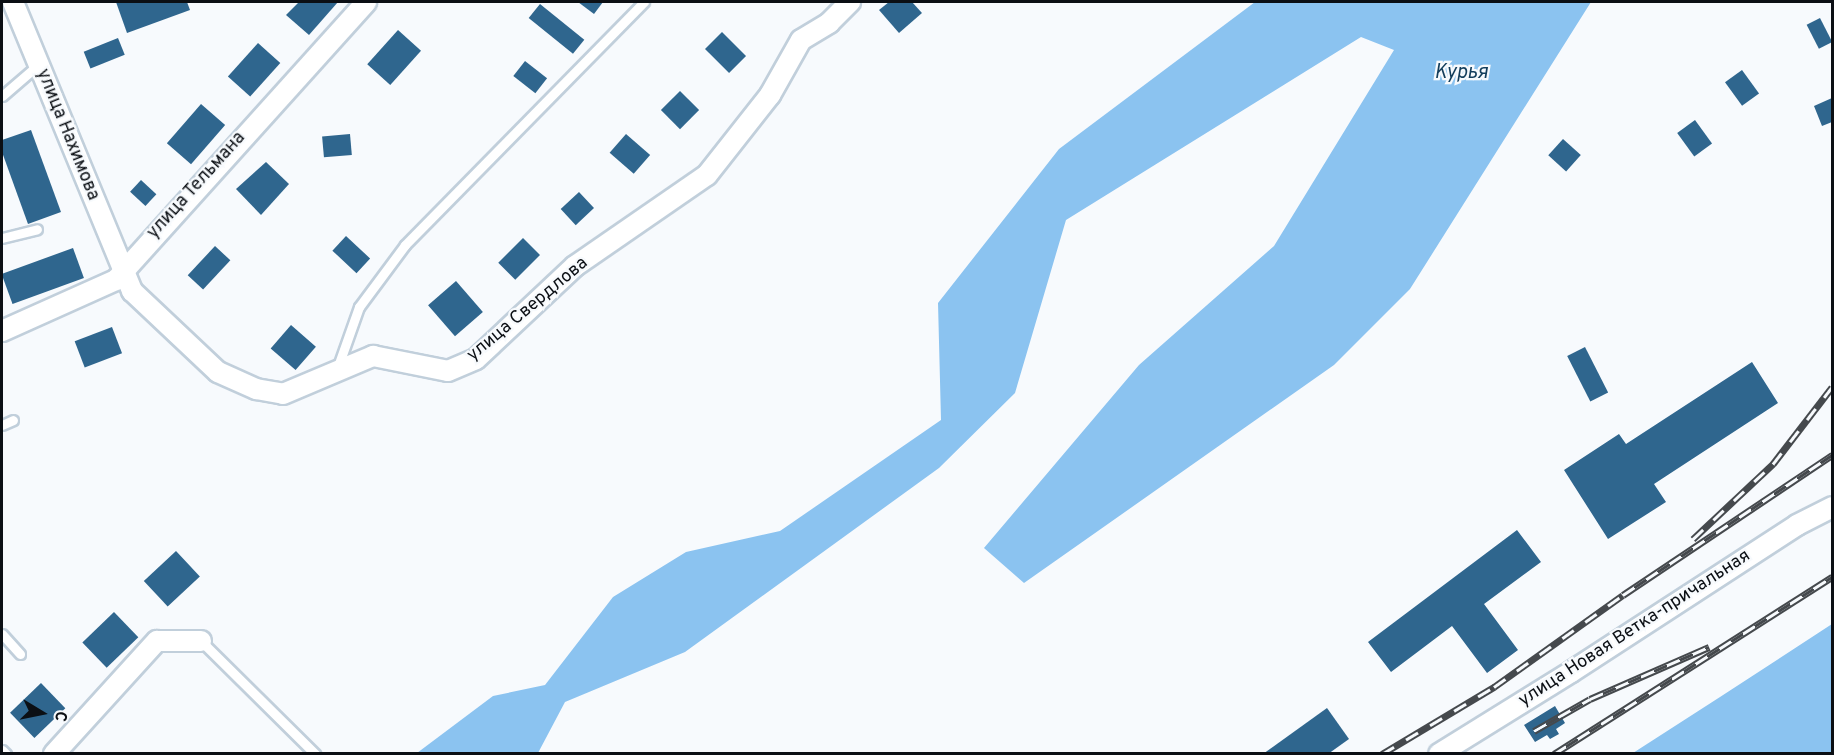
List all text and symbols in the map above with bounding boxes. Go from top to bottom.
water label: Курья [1434,61,1488,85]
street label: улица Нахимова [31,66,103,204]
street label: улица Тельмана [143,128,251,244]
street label: улица Свердлова [463,253,593,367]
street label: улица Новая Ветка-причальная [1515,546,1755,712]
north arrow [12,683,72,743]
text: С [49,709,70,723]

